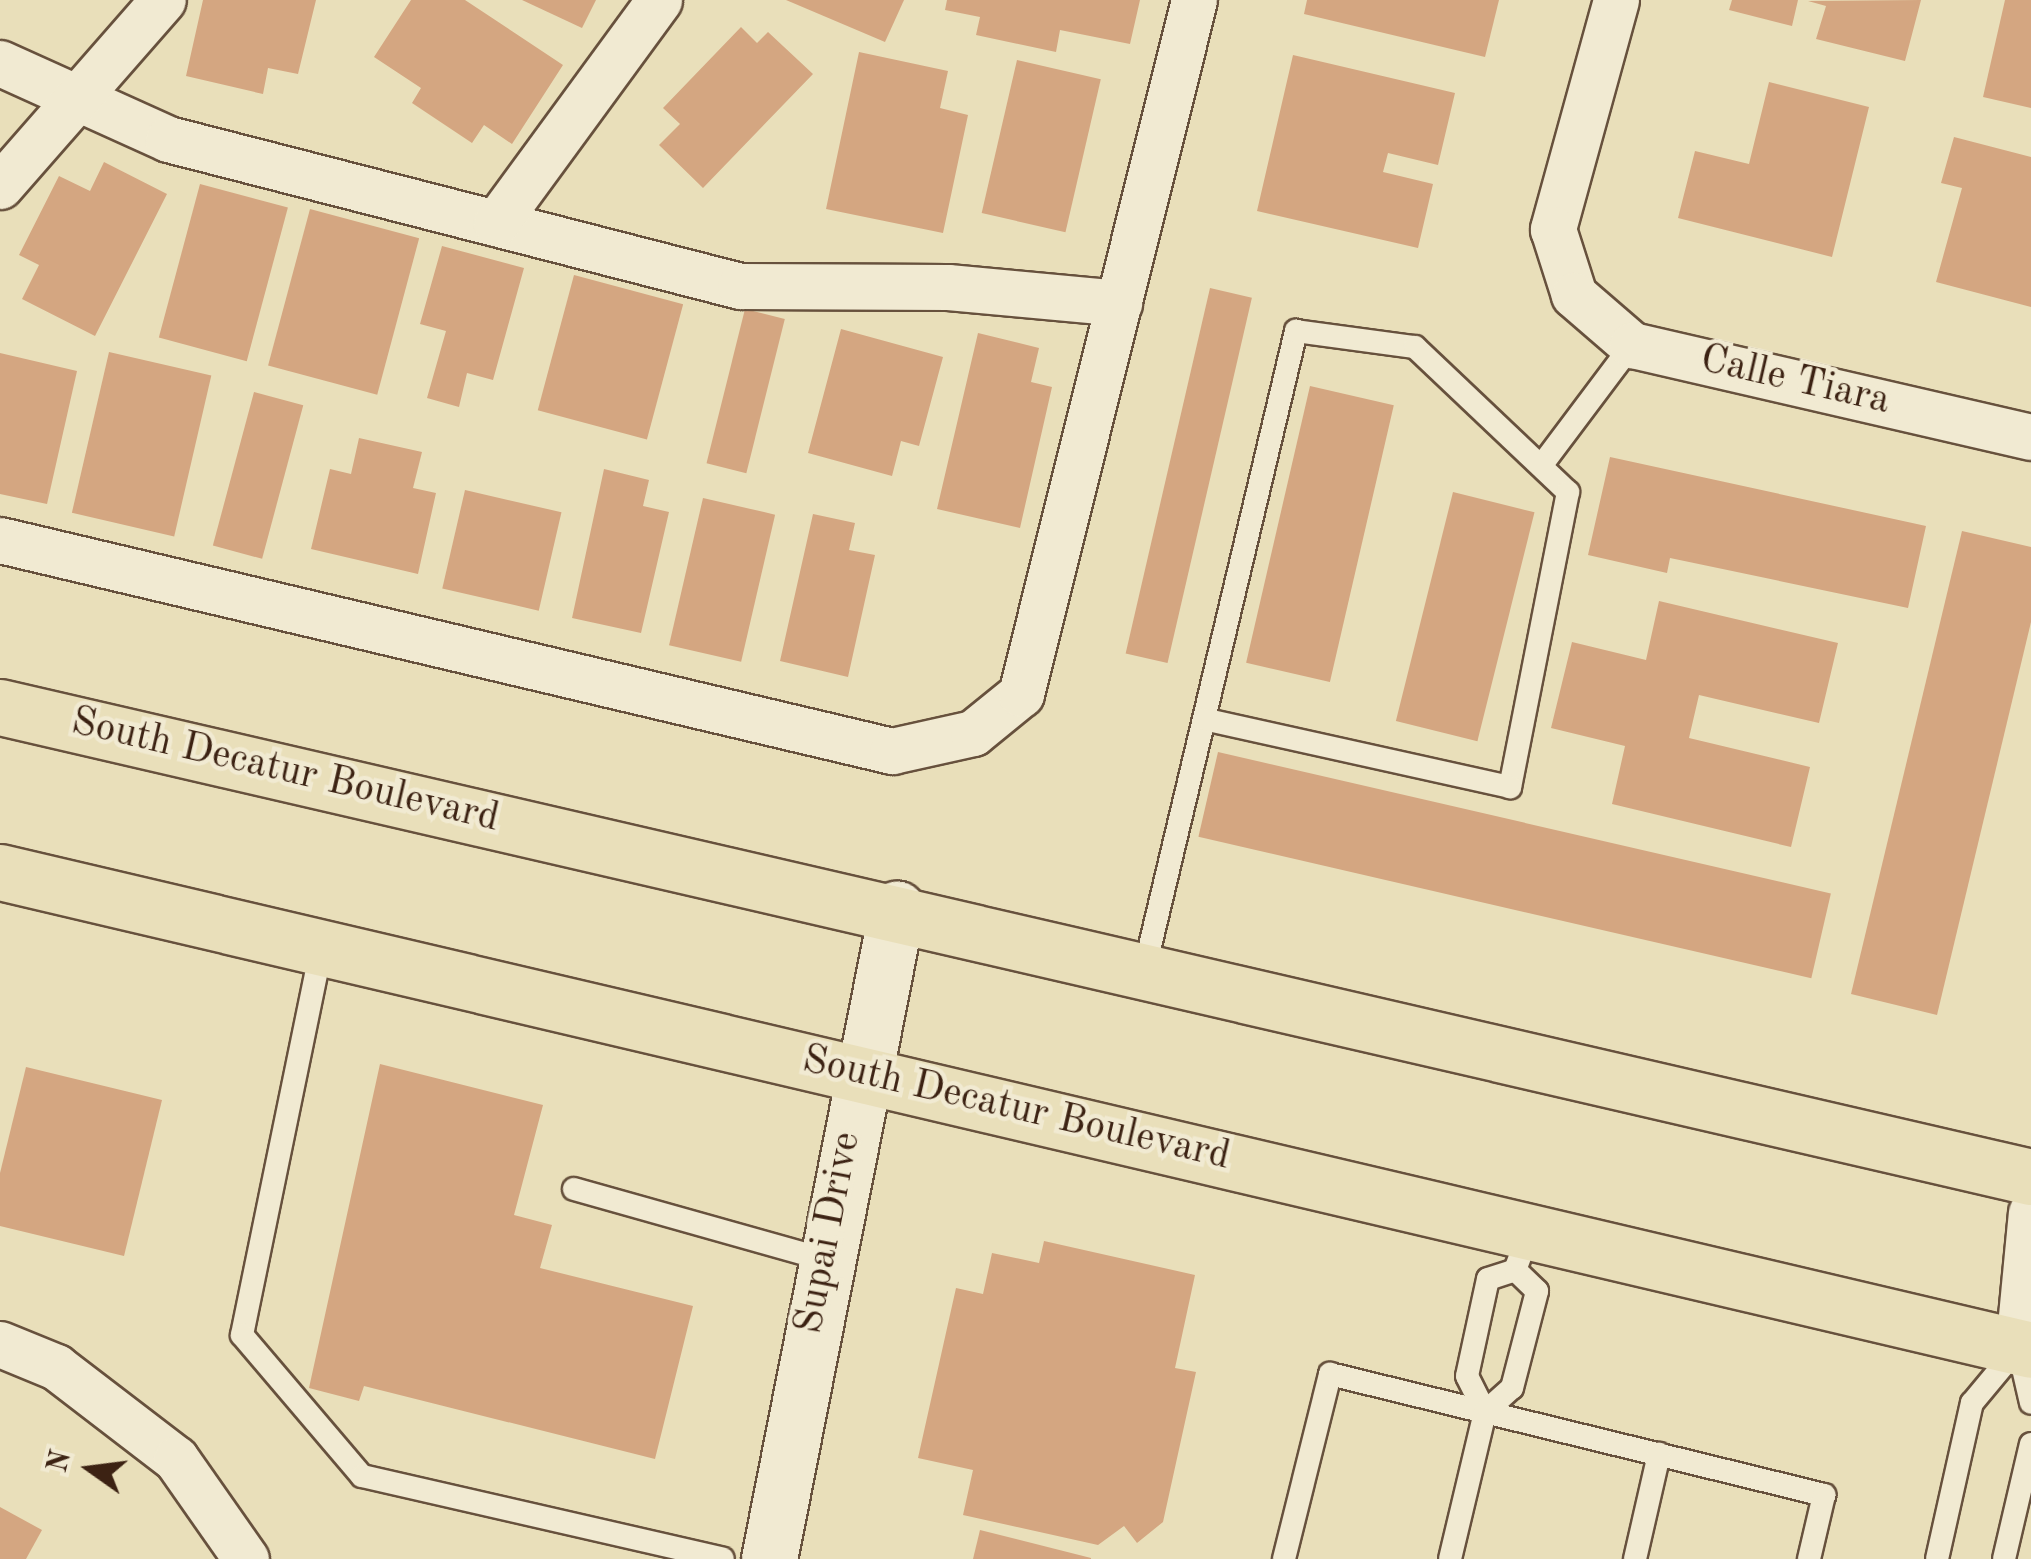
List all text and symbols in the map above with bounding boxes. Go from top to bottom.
street label: Calle Tiara [1696,336,1894,426]
street label: South Decatur Boulevard [66,698,504,844]
street label: South Decatur Boulevard [797,1036,1235,1182]
street label: Supai Drive [786,1128,872,1338]
north arrow [40,1419,140,1519]
text: N [45,1448,77,1476]

